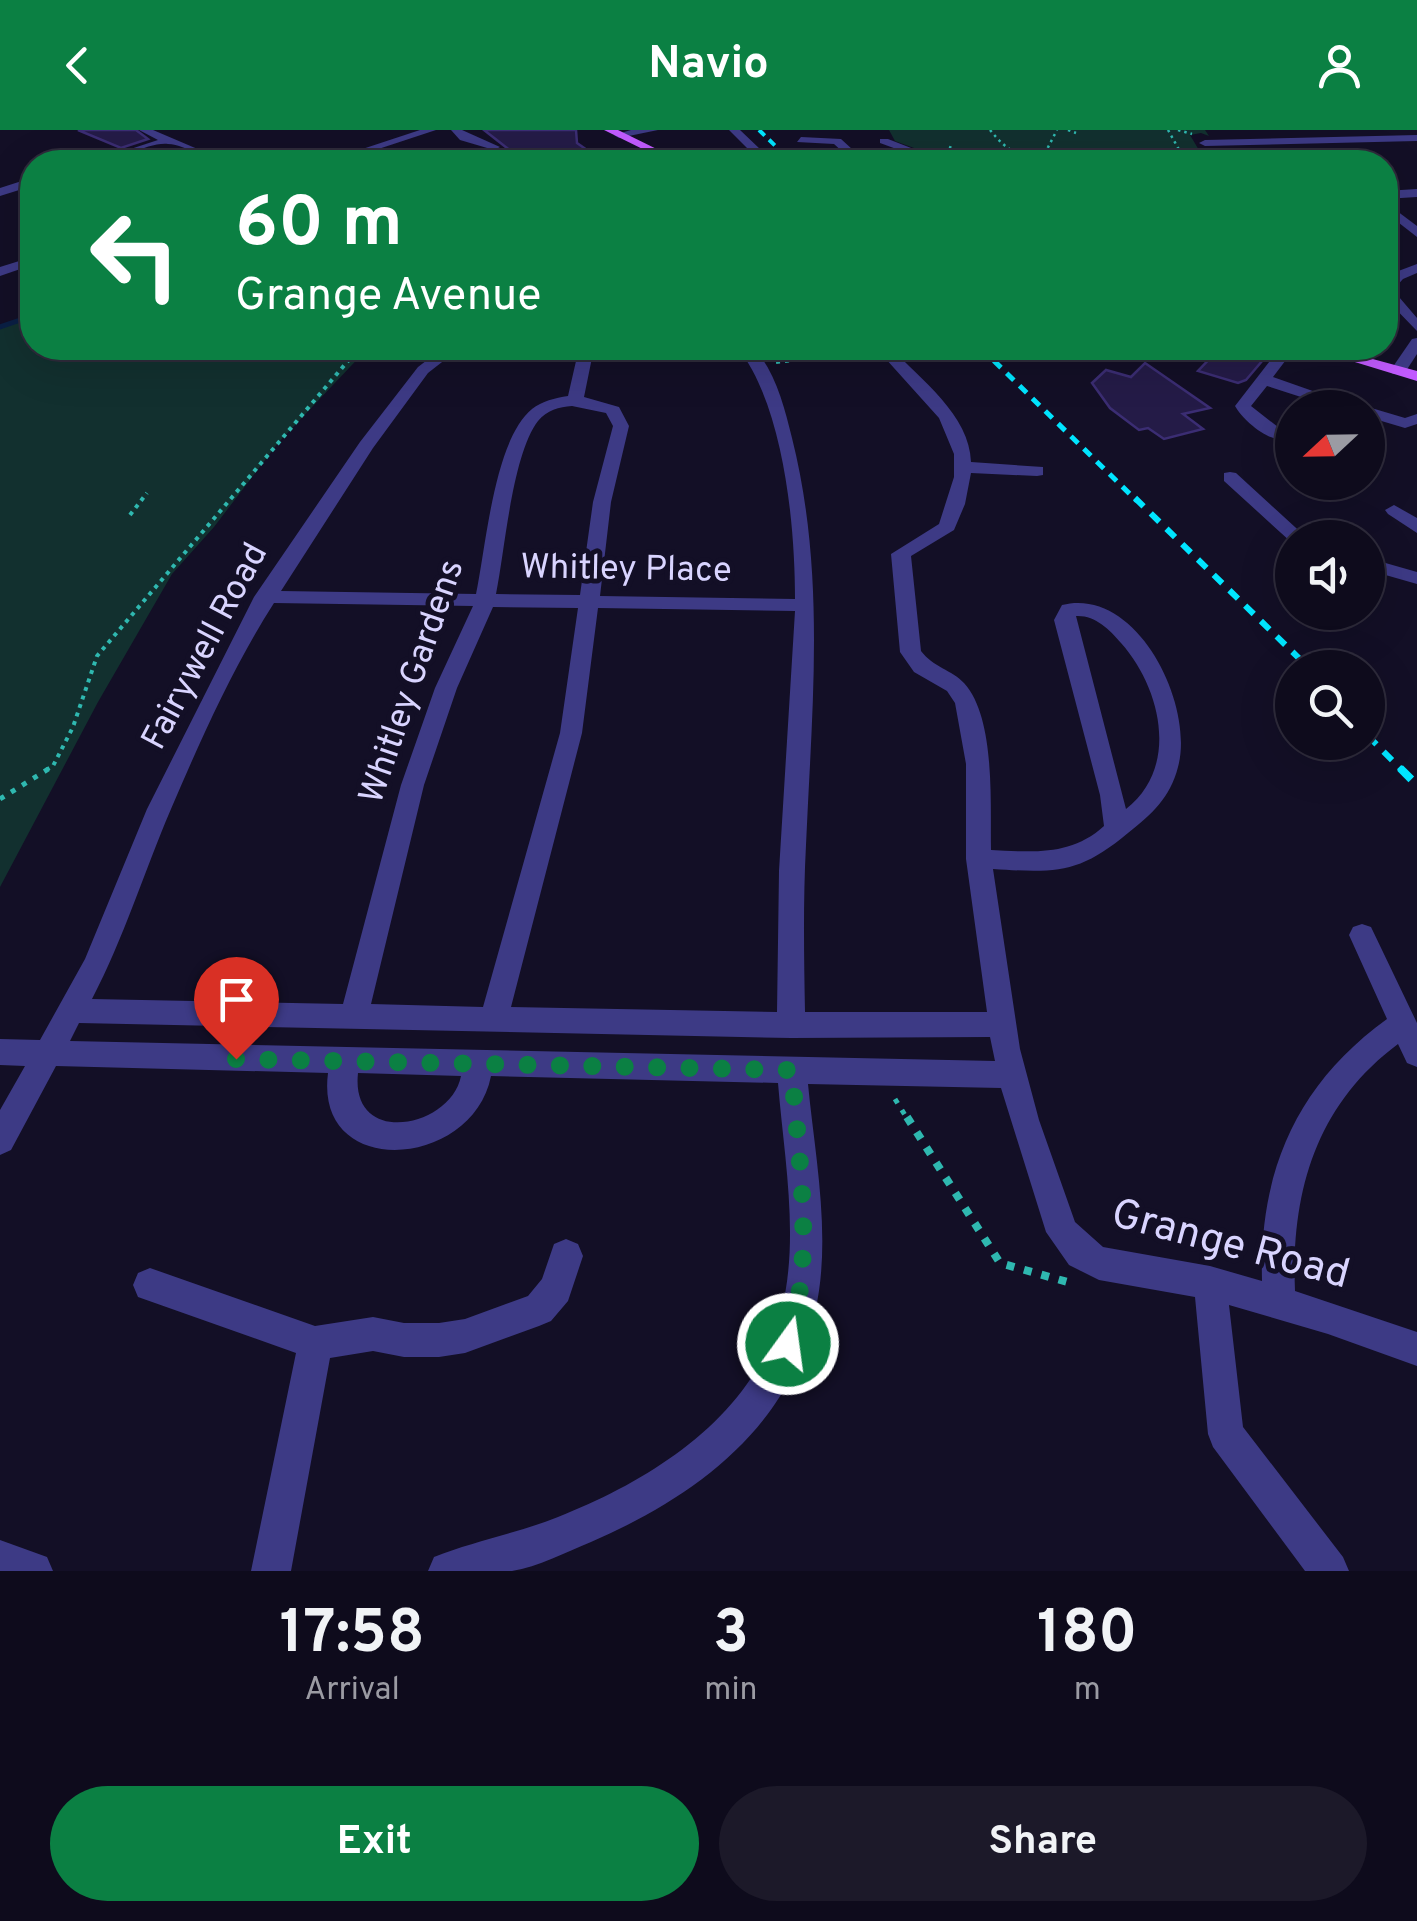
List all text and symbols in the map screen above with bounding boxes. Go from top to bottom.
text: Navio [648,37,769,94]
icon: back [50,38,105,93]
icon: person [1312,38,1367,93]
text: 60 m [235,182,403,271]
icon: left [70,190,200,320]
text: Grange Avenue [235,269,541,326]
north arrow [1275,390,1385,500]
map controls [1275,390,1385,760]
button: sound [1275,520,1385,630]
street label: Fairywell Road [133,536,279,758]
street label: Whitley Place [520,546,732,594]
street label: Whitley Gardens [351,554,475,810]
button: search [1275,650,1385,760]
pin [194,957,279,1060]
icon: arrive [209,972,264,1027]
street label: Grange Road [1105,1189,1355,1303]
position arrow [736,1292,840,1396]
text: 17:58 [280,1598,425,1674]
text: 3 [713,1598,749,1674]
text: 180 [1037,1598,1137,1674]
text: Arrival [304,1671,400,1711]
text: min [704,1671,758,1711]
text: m [1074,1671,1101,1711]
button: Exit [50,1786,699,1901]
button: Share [719,1786,1367,1901]

